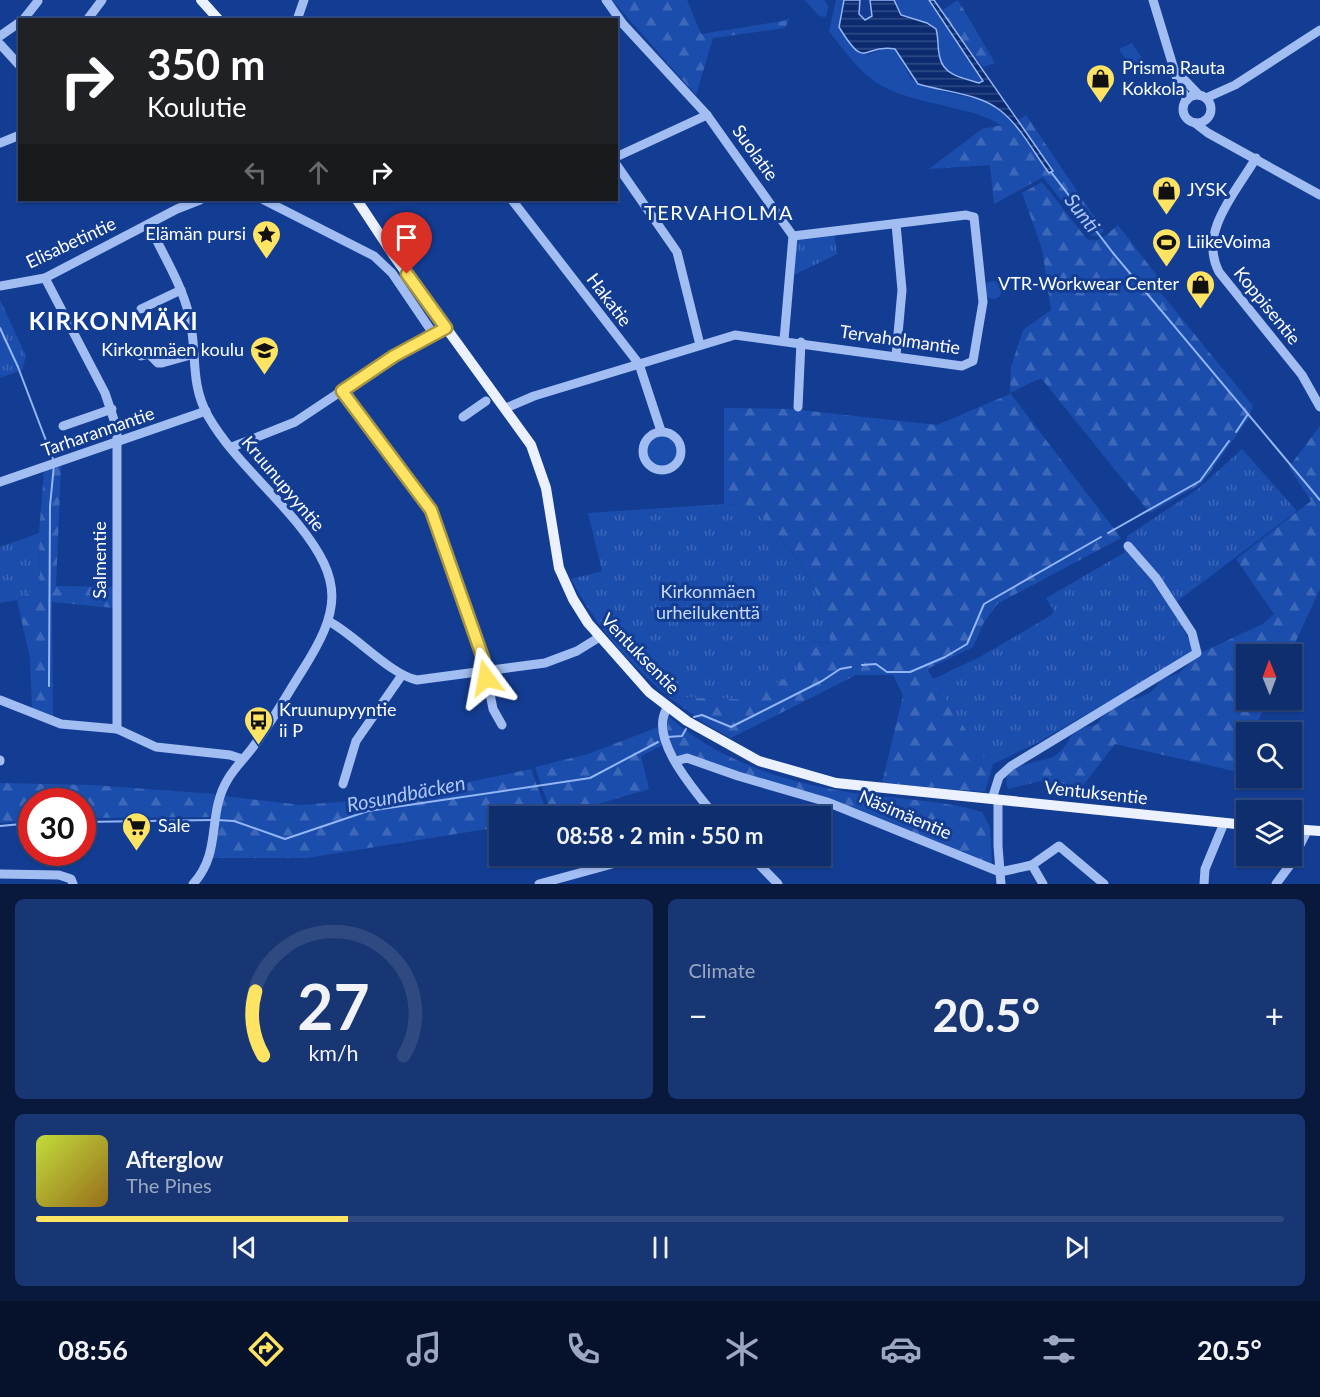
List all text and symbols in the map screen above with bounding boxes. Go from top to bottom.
text: 350 m [147,39,265,89]
icon: right [48,42,126,120]
place label: Prisma Rauta Kokkola [1122,56,1225,99]
shop icon: Prisma Rauta Kokkola [1085,62,1117,104]
text: Koulutie [147,90,247,123]
street label: Suolatie [728,120,783,185]
icon: left [239,156,272,189]
icon: ahead [302,156,335,189]
icon: right [365,156,398,189]
shop icon: JYSK [1150,174,1182,216]
place label: JYSK [1187,178,1227,200]
water label: Sunti [1060,188,1106,237]
district label: TERVAHOLMA [644,200,794,224]
street label: Elisabetintie [22,212,119,273]
pin [381,212,432,274]
place icon: Elämän pursi [251,218,283,260]
icon: arrive [390,221,423,254]
place label: Elämän pursi [145,222,246,244]
sports icon: LiikeVoima [1150,226,1182,268]
place label: LiikeVoima [1187,230,1271,252]
street label: Koppisentie [1230,262,1306,349]
street label: Hakatie [583,268,637,330]
shop icon: VTR-Workwear Center [1184,268,1216,310]
place label: VTR-Workwear Center [998,272,1179,294]
district label: KIRKONMÄKI [29,306,199,335]
street label: Tervaholmantie [839,320,962,358]
school or university icon: Kirkonmäen koulu [249,334,281,376]
place label: Kirkonmäen koulu [101,338,244,360]
street label: Tarharannantie [38,401,157,461]
street label: Kruunupyyntie [238,431,330,535]
street label: Salmentie [88,521,110,599]
park label: Kirkonmäen urheilukenttä [656,580,760,623]
street label: Ventuksentie [597,608,685,698]
north arrow [1236,644,1302,710]
map controls [1236,644,1302,866]
position arrow [454,646,518,710]
place label: Kruunupyyntie ii P [279,698,397,741]
bus stop icon: Kruunupyyntie ii P [242,704,274,746]
button: search [1236,722,1302,788]
water label: Rosundbäcken [345,770,467,816]
street label: Ventuksentie [1043,776,1149,808]
street label: Näsimäentie [856,785,955,843]
speed limit sign: 30 [18,788,96,866]
button: layers [1236,800,1302,866]
supermarket icon: Sale [121,810,153,852]
place label: Sale [158,814,190,836]
text: 08:58 · 2 min · 550 m [557,822,763,849]
text: Climate [689,958,755,982]
text: 27 [298,968,370,1043]
text: 20.5° [932,988,1040,1042]
text: − [689,995,708,1035]
text: + [1265,995,1284,1035]
text: km/h [309,1040,359,1066]
text: Afterglow [126,1146,223,1173]
text: The Pines [126,1173,212,1197]
icon: previous [228,1231,261,1264]
icon: pause [644,1231,677,1264]
icon: next [1060,1231,1093,1264]
icon: directions [245,1328,287,1370]
icon: music [403,1328,445,1370]
icon: phone [562,1328,604,1370]
icon: climate [721,1328,763,1370]
icon: car [880,1328,922,1370]
icon: filters [1038,1328,1080,1370]
text: 08:56 [58,1333,128,1366]
text: 20.5° [1197,1333,1262,1366]

